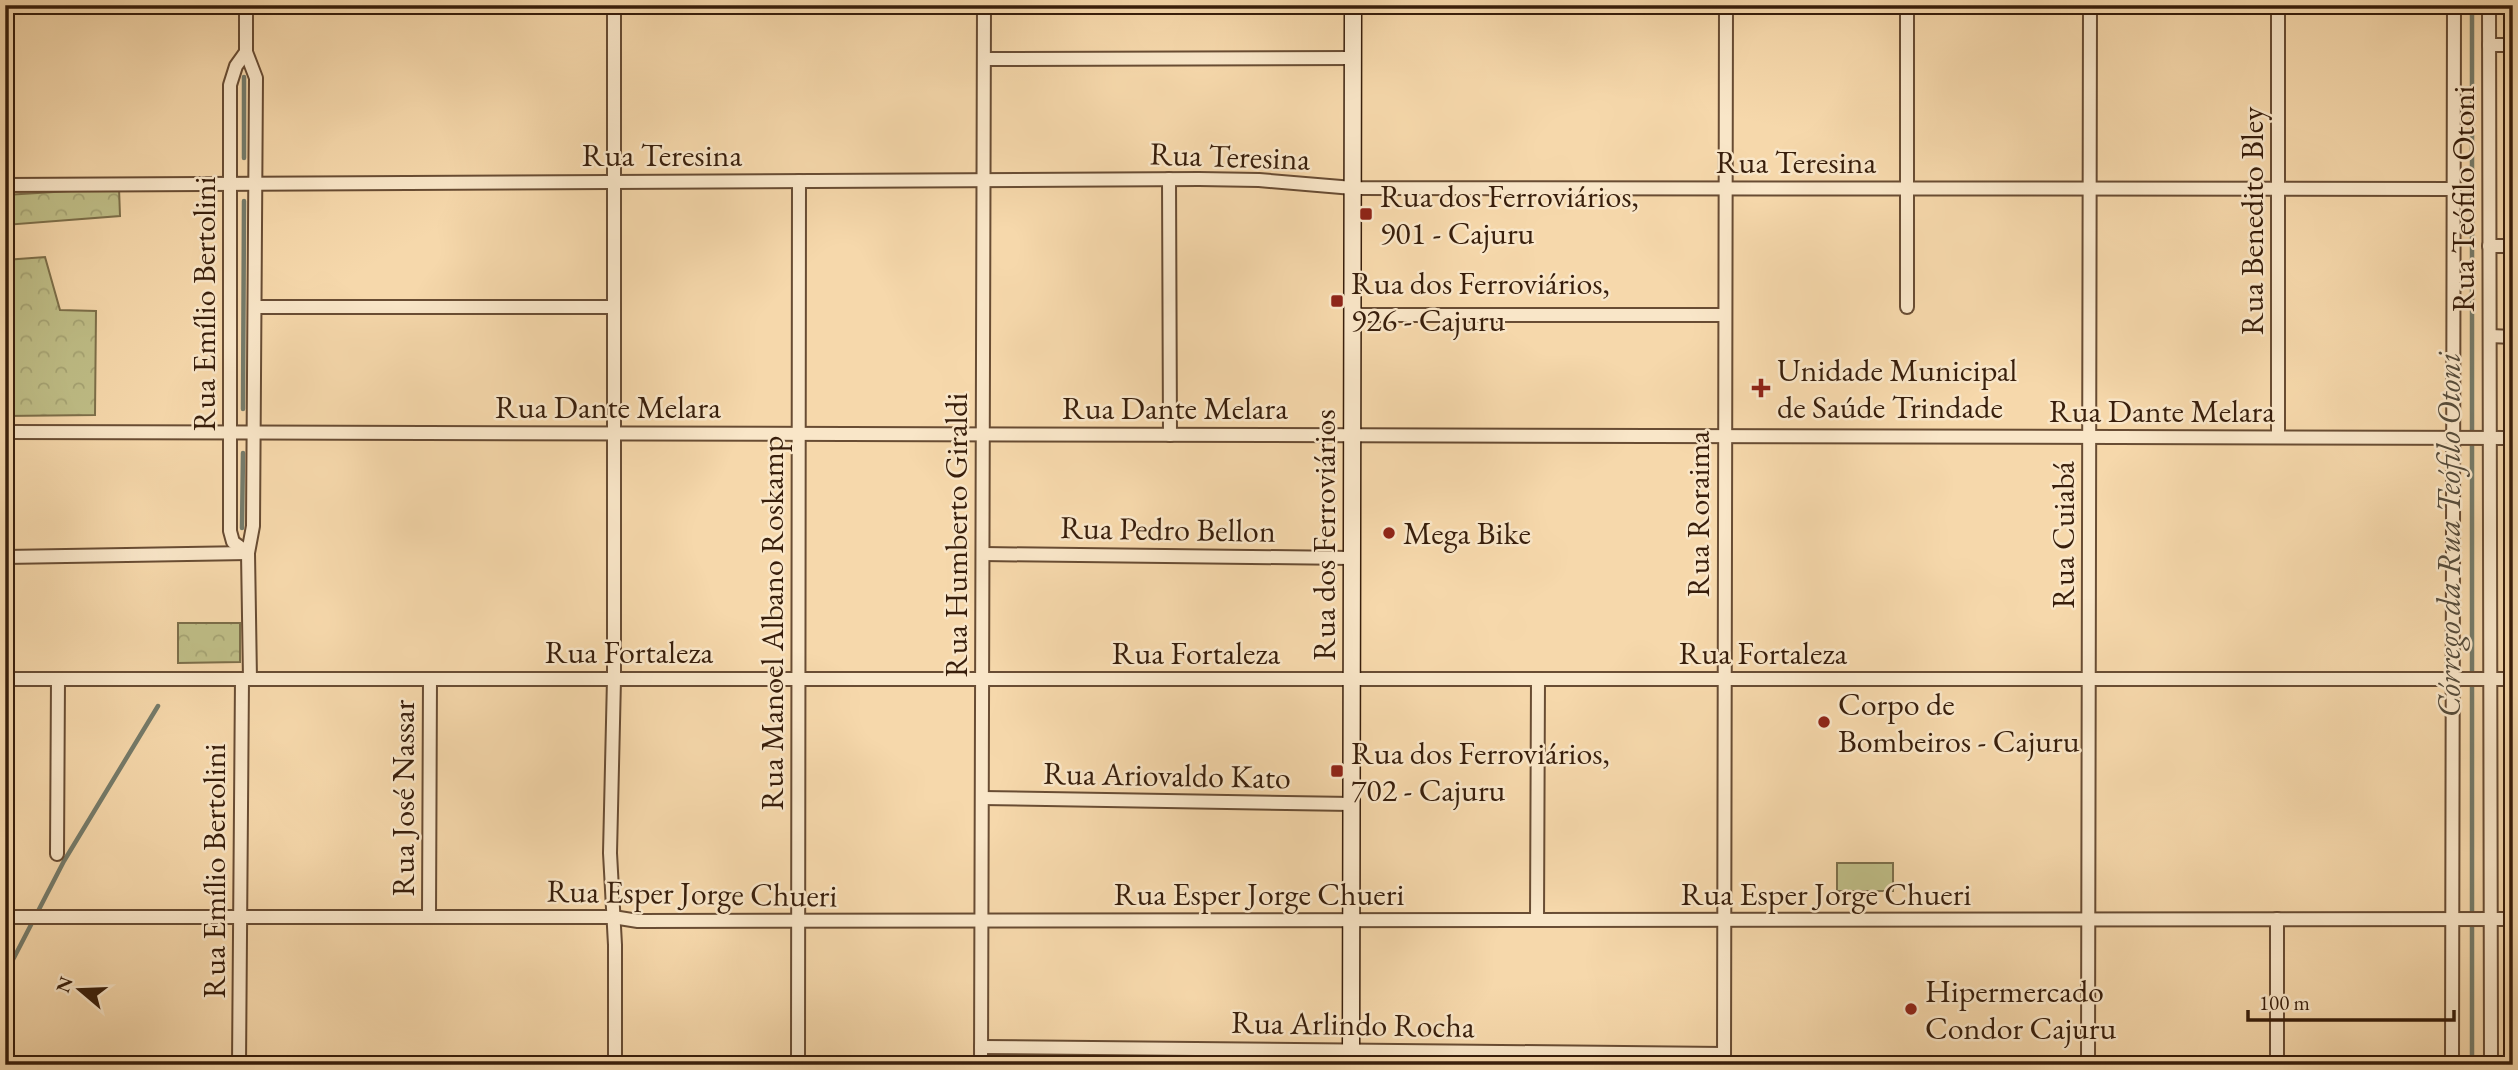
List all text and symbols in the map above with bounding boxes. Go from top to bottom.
street label: Rua Teófilo Otoni [2442,86,2484,312]
street label: Rua Benedito Bley [2231,106,2273,335]
street label: Rua Teresina [1149,132,1311,180]
street label: Rua Teresina [582,134,742,176]
street label: Rua Teresina [1716,141,1876,183]
place label: Rua dos Ferroviários, 901 - Cajuru [1380,175,1639,254]
street label: Rua Emílio Bertolini [183,176,225,432]
marker: Rua dos Ferroviários, 901 - Cajuru [1358,206,1374,222]
place label: Rua dos Ferroviários, 926 - Cajuru [1351,262,1610,341]
marker: Rua dos Ferroviários, 926 - Cajuru [1329,293,1345,309]
place label: Unidade Municipal de Saúde Trindade [1777,349,2017,428]
water label: Córrego da Rua Teófilo Otoni [2427,351,2470,717]
marker: Unidade Municipal de Saúde Trindade [1751,378,1771,398]
street label: Rua Dante Melara [495,386,721,428]
street label: Rua Dante Melara [1062,387,1288,429]
street label: Rua Dante Melara [2049,390,2275,432]
street label: Rua Humberto Giraldi [935,392,977,677]
street label: Rua dos Ferroviários [1303,409,1345,661]
street label: Rua Roraima [1677,431,1719,597]
street label: Rua Manoel Albano Roskamp [751,436,793,810]
street label: Rua Cuiabá [2042,461,2084,609]
street label: Rua Pedro Bellon [1060,506,1276,552]
place label: Mega Bike [1403,512,1531,554]
marker: Mega Bike [1381,525,1397,541]
street label: Rua Fortaleza [545,631,714,673]
street label: Rua Fortaleza [1112,632,1281,674]
street label: Rua Fortaleza [1679,632,1848,674]
place label: Corpo de Bombeiros - Cajuru [1838,683,2080,762]
street label: Rua José Nassar [382,699,424,897]
marker: Corpo de Bombeiros - Cajuru [1816,714,1832,730]
place label: Rua dos Ferroviários, 702 - Cajuru [1351,732,1610,811]
street label: Rua Emílio Bertolini [193,743,235,999]
street label: Rua Ariovaldo Kato [1043,752,1291,798]
marker: Rua dos Ferroviários, 702 - Cajuru [1329,763,1345,779]
street label: Rua Esper Jorge Chueri [546,869,838,917]
street label: Rua Esper Jorge Chueri [1114,873,1404,915]
street label: Rua Esper Jorge Chueri [1681,873,1971,915]
north arrow [46,954,116,1024]
place label: Hipermercado Condor Cajuru [1925,970,2117,1049]
text: N [50,973,79,996]
scale bar [2248,979,2455,1023]
text: 100 m [2259,989,2310,1016]
street label: Rua Arlindo Rocha [1231,1001,1475,1047]
marker: Hipermercado Condor Cajuru [1903,1001,1919,1017]

